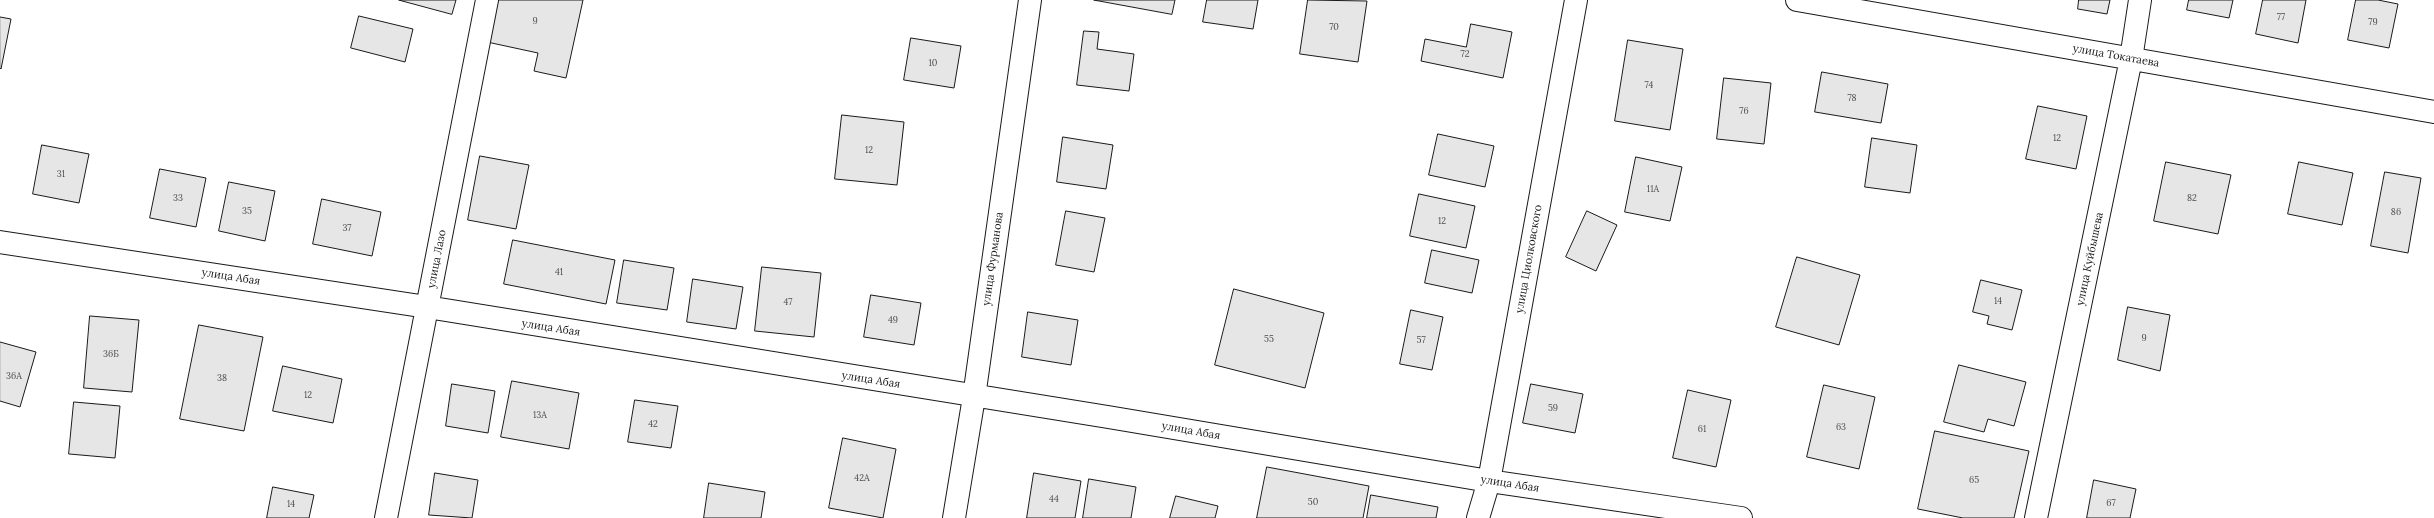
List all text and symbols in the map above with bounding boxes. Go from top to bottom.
house number: 77 [2277,12,2285,22]
house number: 9 [532,16,538,26]
house number: 79 [2368,17,2378,27]
house number: 70 [1329,22,1339,32]
street label: улица Токатаева [2072,42,2160,70]
house number: 72 [1461,49,1469,59]
house number: 10 [929,58,937,68]
house number: 74 [1645,80,1653,90]
house number: 78 [1847,93,1857,103]
house number: 76 [1739,106,1749,116]
house number: 12 [2053,133,2061,143]
house number: 12 [865,145,873,155]
house number: 31 [57,169,65,179]
house number: 11А [1647,184,1659,194]
house number: 33 [173,193,183,203]
house number: 82 [2187,193,2197,203]
street label: улица Циолковского [1513,204,1545,314]
house number: 35 [242,206,252,216]
house number: 86 [2391,207,2401,217]
street label: улица Фурманова [980,211,1006,307]
street label: улица Куйбышева [2074,211,2106,307]
house number: 12 [1438,216,1446,226]
house number: 37 [343,223,351,233]
street label: улица Лазо [425,229,449,289]
street label: улица Абая [201,266,261,288]
house number: 41 [555,267,563,277]
house number: 14 [1994,296,2002,306]
house number: 47 [783,297,793,307]
house number: 49 [888,315,898,325]
street label: улица Абая [521,317,581,339]
house number: 9 [2141,333,2147,343]
house number: 55 [1264,334,1274,344]
house number: 57 [1416,335,1426,345]
house number: 36Б [103,349,119,359]
street label: улица Абая [841,369,901,391]
house number: 36А [6,371,22,381]
house number: 38 [217,373,227,383]
house number: 12 [304,390,312,400]
house number: 59 [1548,403,1558,413]
house number: 13A [533,410,547,420]
house number: 42 [648,419,658,429]
street label: улица Абая [1161,419,1221,443]
house number: 63 [1836,422,1846,432]
house number: 61 [1698,424,1706,434]
house number: 42A [854,473,870,483]
street label: улица Абая [1480,473,1540,495]
house number: 65 [1969,475,1979,485]
house number: 44 [1049,494,1059,504]
house number: 50 [1308,497,1318,507]
house number: 67 [2106,498,2116,508]
house number: 14 [287,499,295,509]

